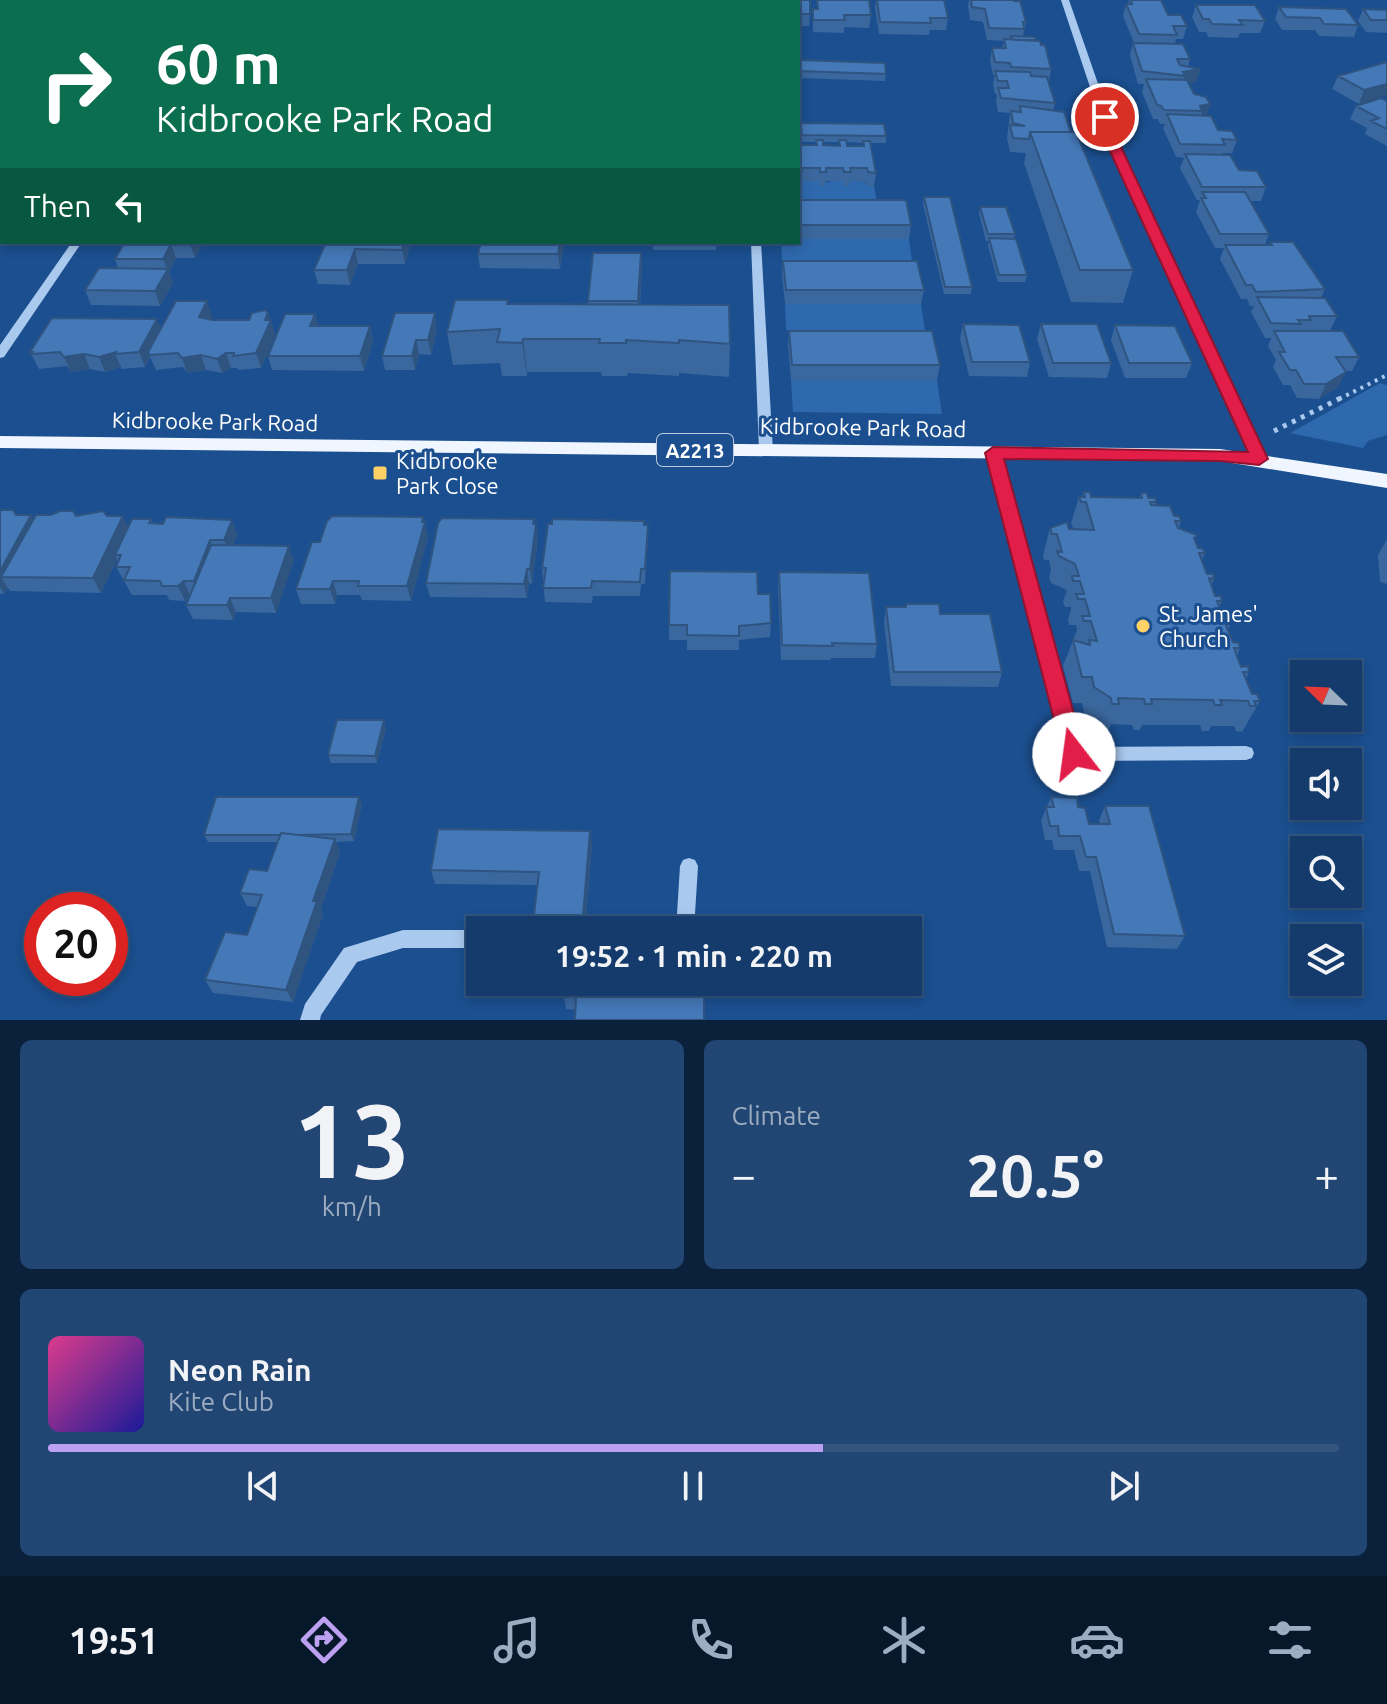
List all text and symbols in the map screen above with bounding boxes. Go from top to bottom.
icon: right [24,32,128,136]
text: 60 m [156,32,281,95]
pin [1071,83,1139,151]
icon: arrive [1083,95,1127,139]
text: Kidbrooke Park Road [156,98,494,139]
icon: left [108,184,152,228]
text: Then [24,189,92,223]
street label: Kidbrooke Park Road [112,407,318,435]
street label: Kidbrooke Park Road [760,413,966,441]
road number: A2213 [657,434,733,466]
place label: Kidbrooke Park Close [396,448,499,498]
marker: Kidbrooke Park Close [371,464,389,482]
place label: St. James' Church [1159,601,1258,651]
marker: St. James' Church [1134,617,1152,635]
north arrow [1290,660,1362,732]
map controls [1290,660,1362,996]
position arrow [1032,712,1116,796]
button: sound [1290,748,1362,820]
button: search [1290,836,1362,908]
speed limit sign: 20 [24,892,128,996]
button: layers [1290,924,1362,996]
text: 19:52 · 1 min · 220 m [555,939,833,973]
text: 13 [293,1081,410,1198]
text: Climate [732,1101,821,1130]
text: 20.5° [967,1141,1104,1208]
text: − [732,1150,756,1199]
text: + [1314,1150,1339,1199]
text: km/h [322,1192,382,1221]
text: Neon Rain [168,1353,312,1387]
text: Kite Club [168,1387,274,1416]
icon: previous [241,1464,285,1508]
icon: pause [671,1464,715,1508]
icon: next [1102,1464,1146,1508]
icon: directions [296,1612,352,1668]
icon: music [489,1612,545,1668]
icon: phone [683,1612,739,1668]
icon: climate [876,1612,932,1668]
icon: car [1069,1612,1125,1668]
icon: filters [1262,1612,1318,1668]
text: 19:51 [69,1620,159,1661]

